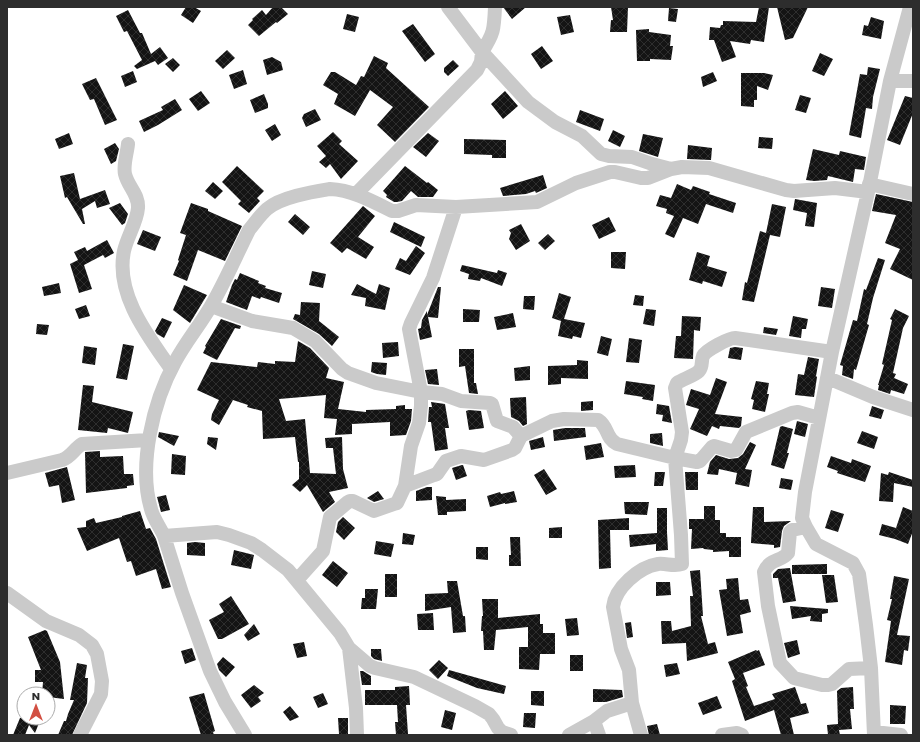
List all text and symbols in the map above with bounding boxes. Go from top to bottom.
north arrow [16,686,56,726]
text: N [32,688,40,704]

